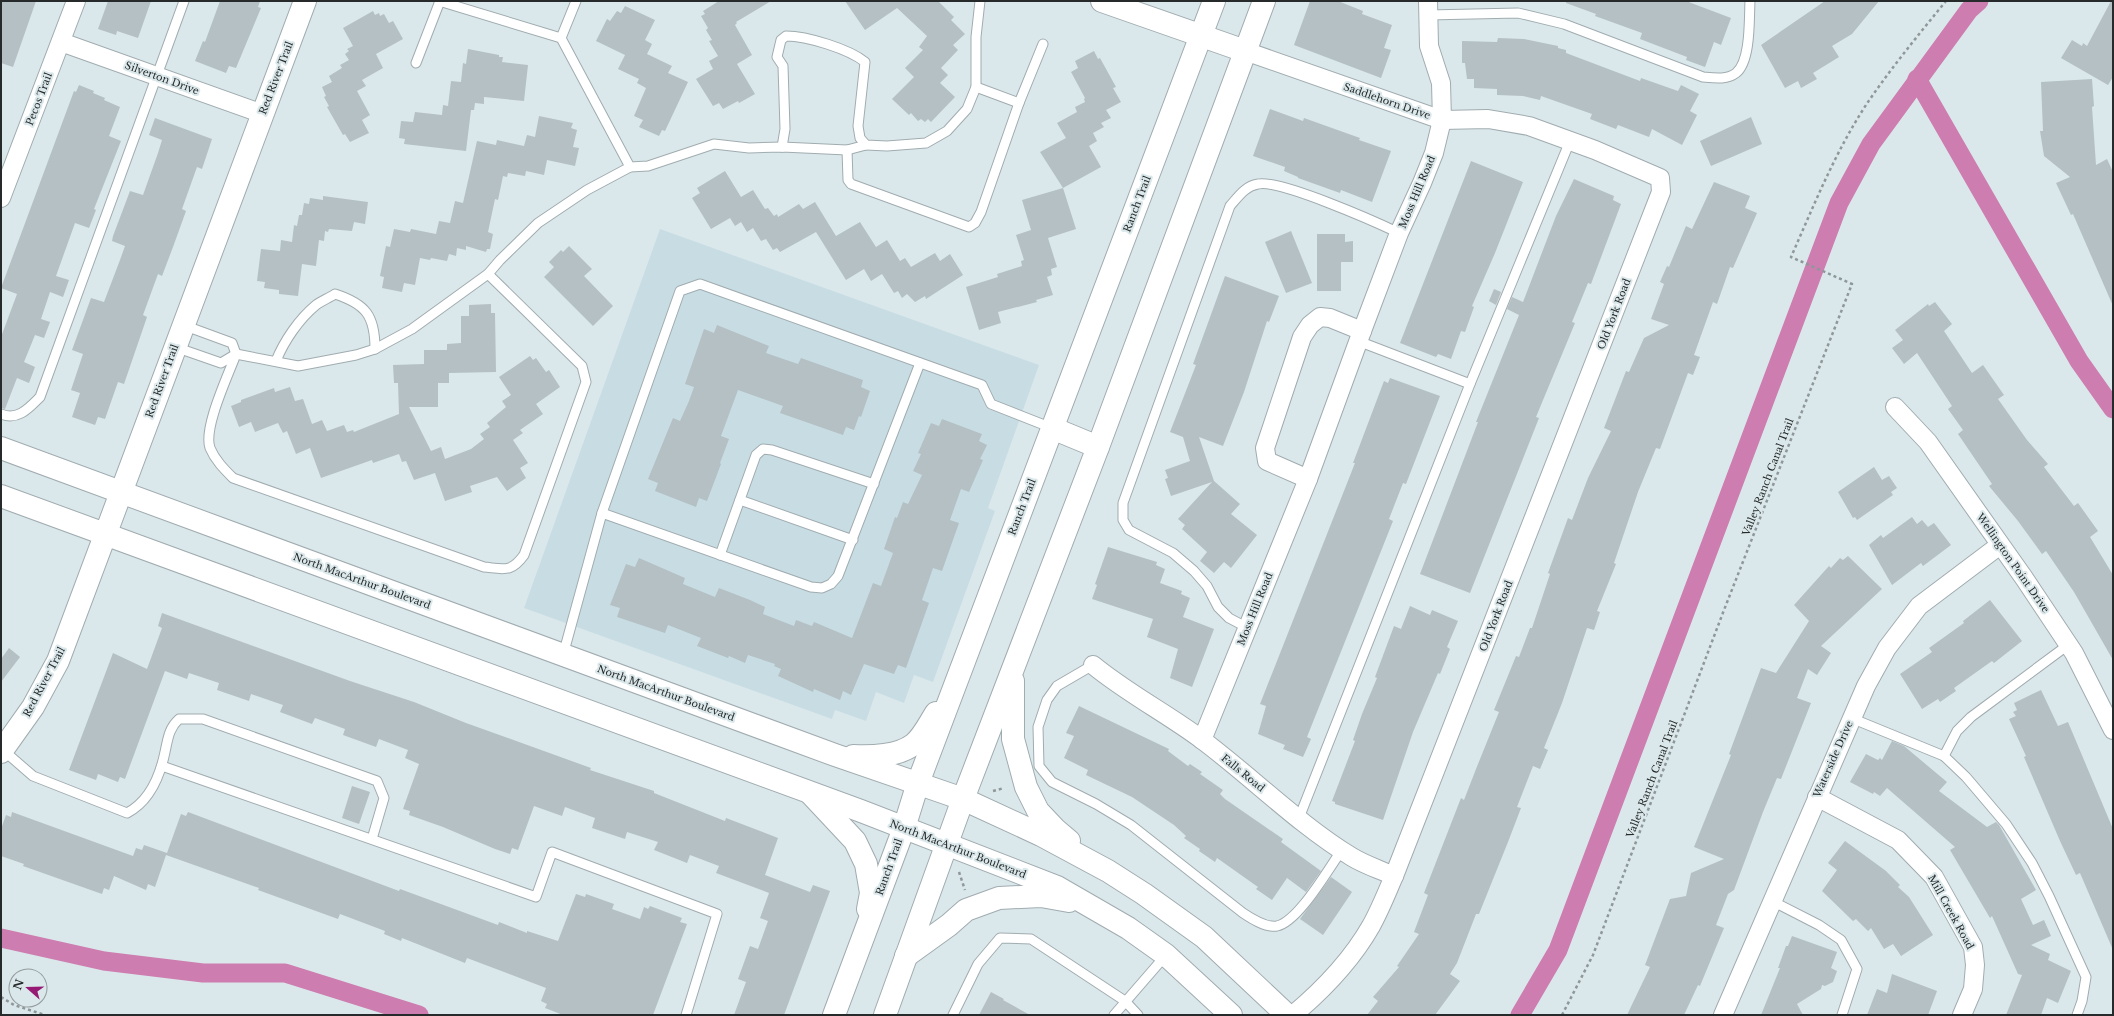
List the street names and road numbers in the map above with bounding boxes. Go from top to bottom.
street label: Red River Trail [256,40,296,116]
street label: Silverton Drive [123,59,201,98]
street label: Pecos Trail [23,71,55,127]
street label: Saddlehorn Drive [1342,80,1432,122]
street label: Moss Hill Road [1396,153,1438,230]
street label: Ranch Trail [1120,174,1154,234]
street label: Old York Road [1595,276,1634,351]
street label: Red River Trail [143,342,181,420]
street label: Valley Ranch Canal Trail [1739,416,1796,539]
street label: Ranch Trail [1005,477,1039,537]
street label: Wellington Point Drive [1973,510,2052,615]
street label: North MacArthur Boulevard [292,550,433,612]
street label: Moss Hill Road [1234,570,1276,647]
street label: Old York Road [1477,578,1516,653]
street label: Red River Trail [20,645,68,719]
street label: North MacArthur Boulevard [596,662,737,724]
street label: Valley Ranch Canal Trail [1623,718,1680,841]
street label: Waterside Drive [1810,718,1856,800]
street label: Falls Road [1219,751,1268,795]
street label: North MacArthur Boulevard [888,817,1028,881]
street label: Ranch Trail [873,837,905,897]
street label: Mill Creek Road [1925,872,1977,952]

